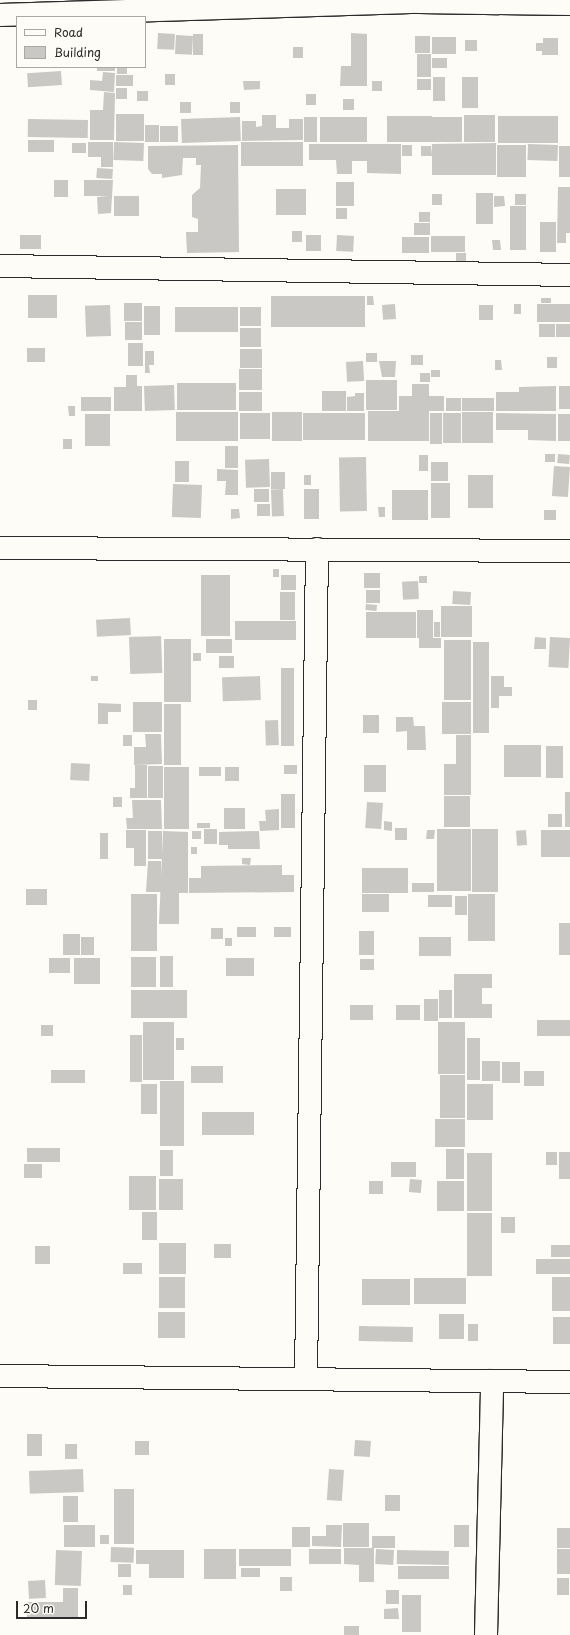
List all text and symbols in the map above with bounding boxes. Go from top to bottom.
legend [16,16,146,68]
text: Road [54,23,83,41]
text: Building [54,43,101,61]
scale bar [18,1593,89,1619]
text: 20 m [23,1599,54,1617]

